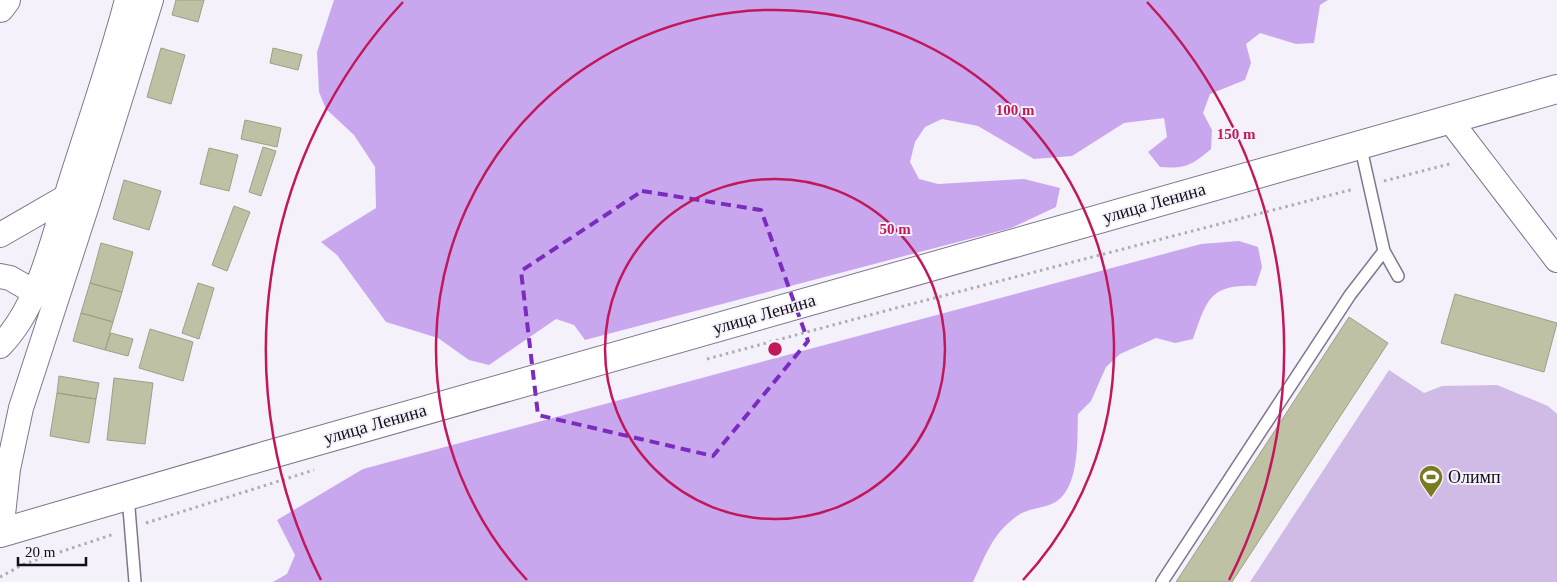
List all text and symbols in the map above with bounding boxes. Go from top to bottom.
text: 100 m [996,102,1035,118]
text: 150 m [1217,126,1256,142]
street label: улица Ленина [1100,179,1208,227]
text: 50 m [879,221,911,237]
street label: улица Ленина [710,290,818,338]
centre of rings [766,340,784,358]
street label: улица Ленина [321,400,429,448]
sports icon: Олимп [1418,464,1444,498]
place label: Олимп [1448,467,1501,487]
scale bar [18,534,85,566]
text: 20 m [25,544,56,560]

